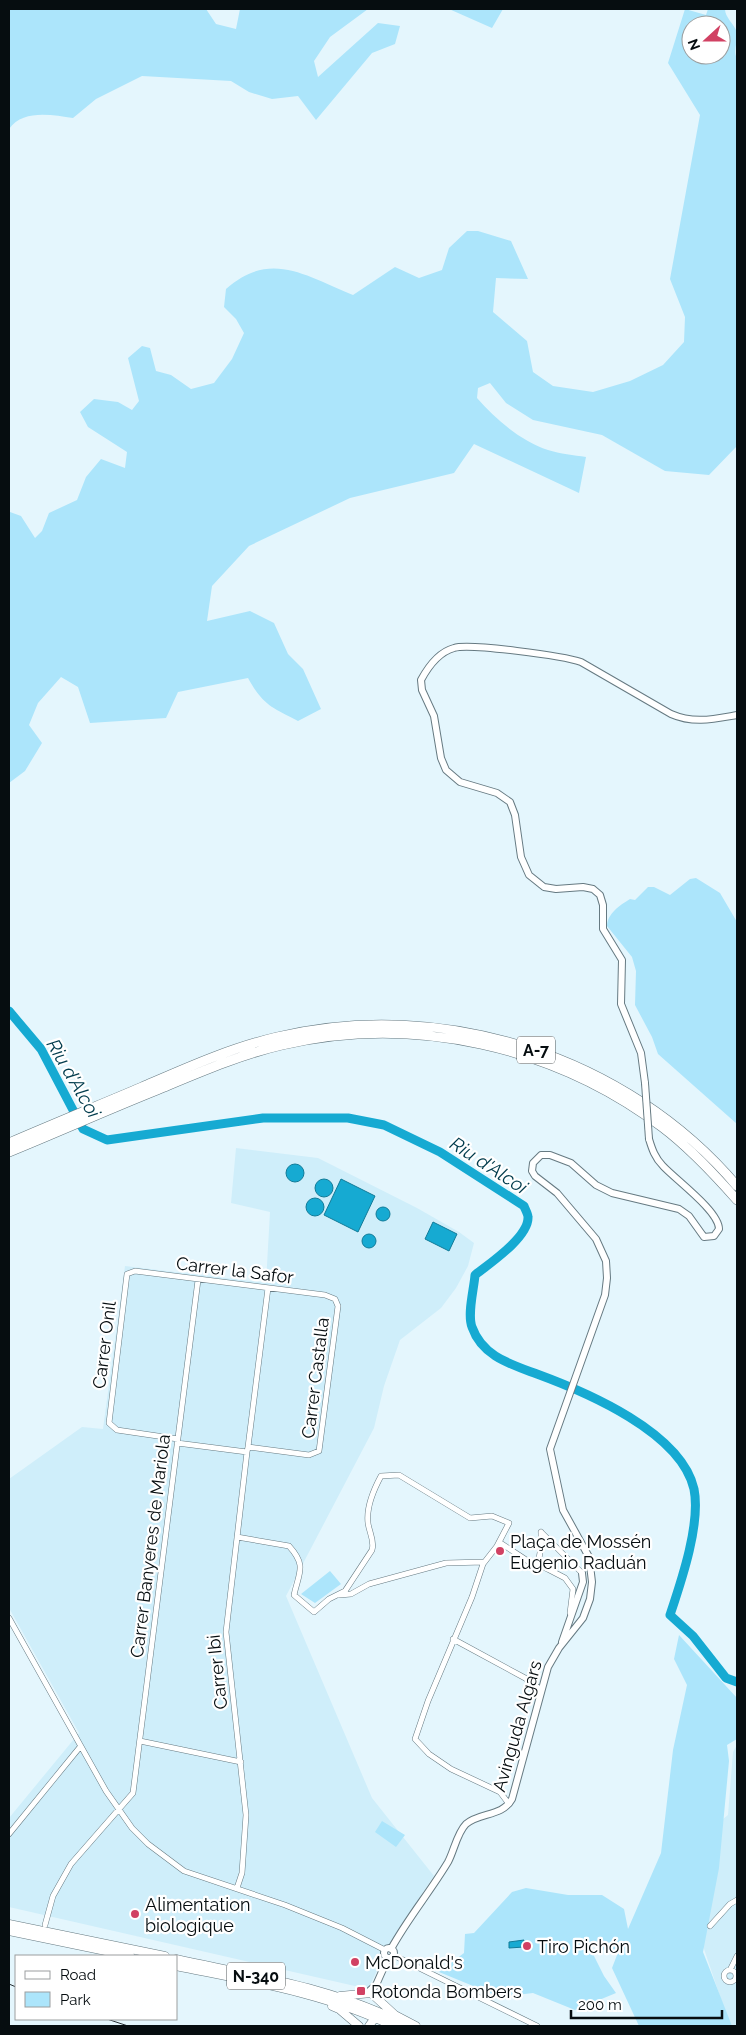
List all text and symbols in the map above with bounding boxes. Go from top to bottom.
north arrow [681,15,731,65]
text: N [684,37,703,53]
water label: Riu d'Alcoi [43,1035,106,1122]
road number: A-7 [517,1036,555,1064]
water label: Riu d'Alcoi [446,1132,532,1199]
street label: Carrer la Safor [175,1252,296,1288]
street label: Carrer Onil [88,1300,120,1390]
street label: Carrer Castalla [297,1316,333,1440]
street label: Carrer Banyeres de Mariola [126,1433,174,1659]
place label: Plaça de Mossén Eugenio Raduán [510,1531,651,1573]
marker: Plaça de Mossén Eugenio Raduán [494,1545,506,1557]
street label: Carrer Ibi [203,1634,231,1710]
street label: Avinguda Algars [488,1658,546,1794]
place label: Alimentation biologique [145,1894,250,1936]
marker: Alimentation biologique [129,1908,141,1920]
place label: Tiro Pichón [537,1936,630,1957]
marker: Tiro Pichón [521,1940,533,1952]
place label: McDonald's [365,1952,463,1973]
legend [15,1955,178,2020]
marker: McDonald's [349,1956,361,1968]
road number: N-340 [227,1962,285,1990]
text: Road [60,1966,96,1984]
place label: Rotonda Bombers [371,1981,522,2002]
marker: Rotonda Bombers [355,1985,367,1997]
scale bar [571,1988,722,2020]
text: Park [60,1991,91,2009]
text: 200 m [578,1996,622,2014]

